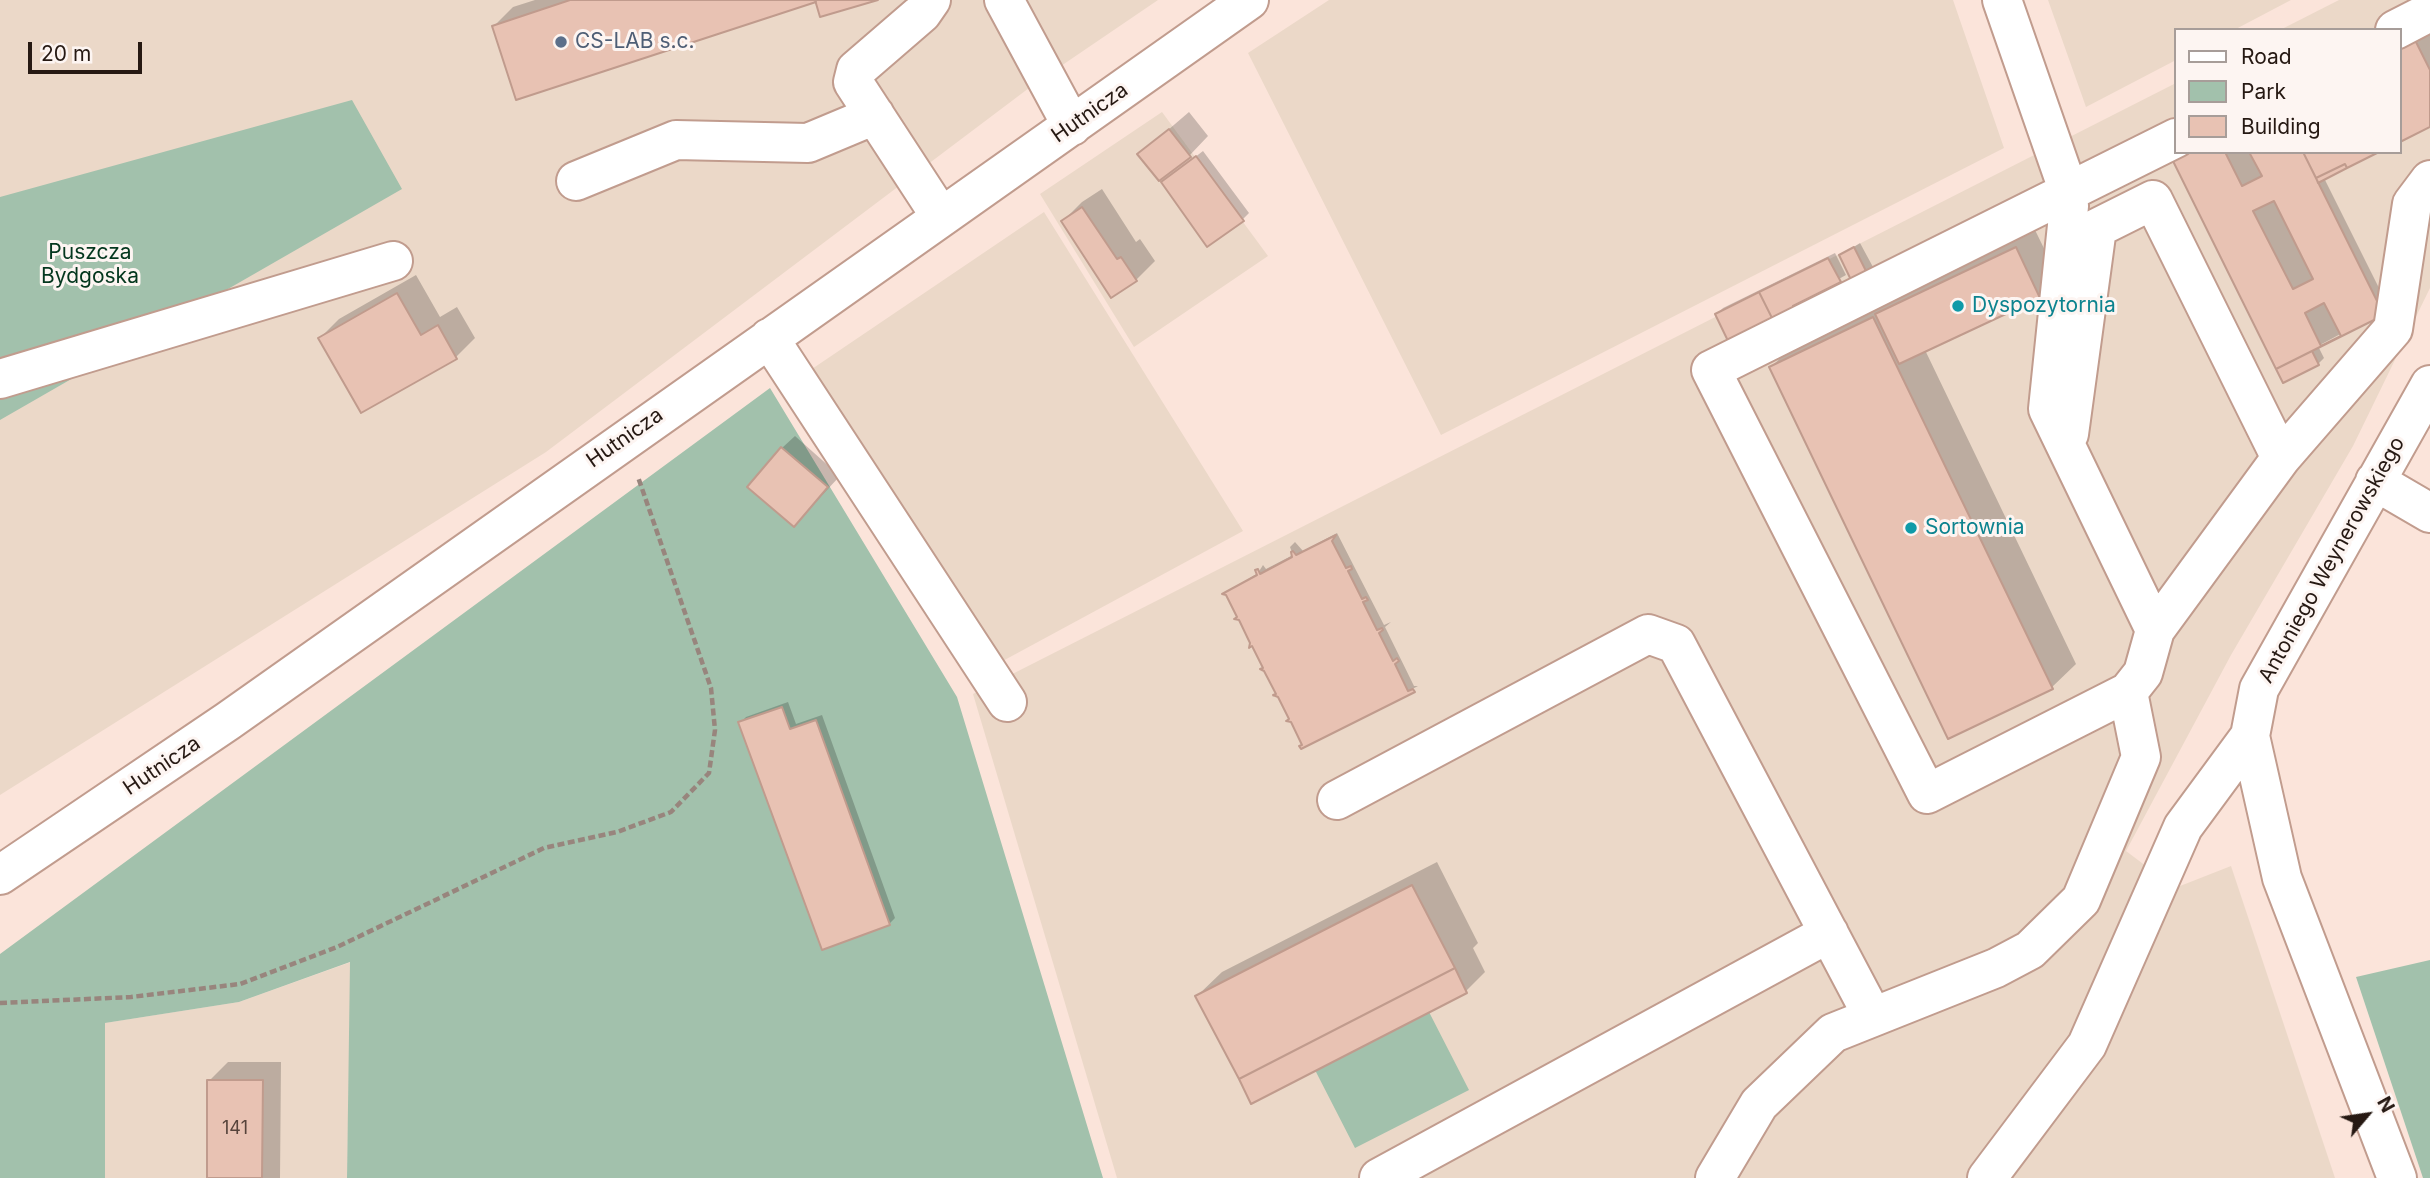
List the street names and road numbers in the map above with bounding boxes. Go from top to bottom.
street label: Hutnicza [1047,78,1133,148]
street label: Hutnicza [582,403,668,473]
street label: Antoniego Weynerowskiego [2254,433,2410,687]
street label: Hutnicza [119,731,205,801]

